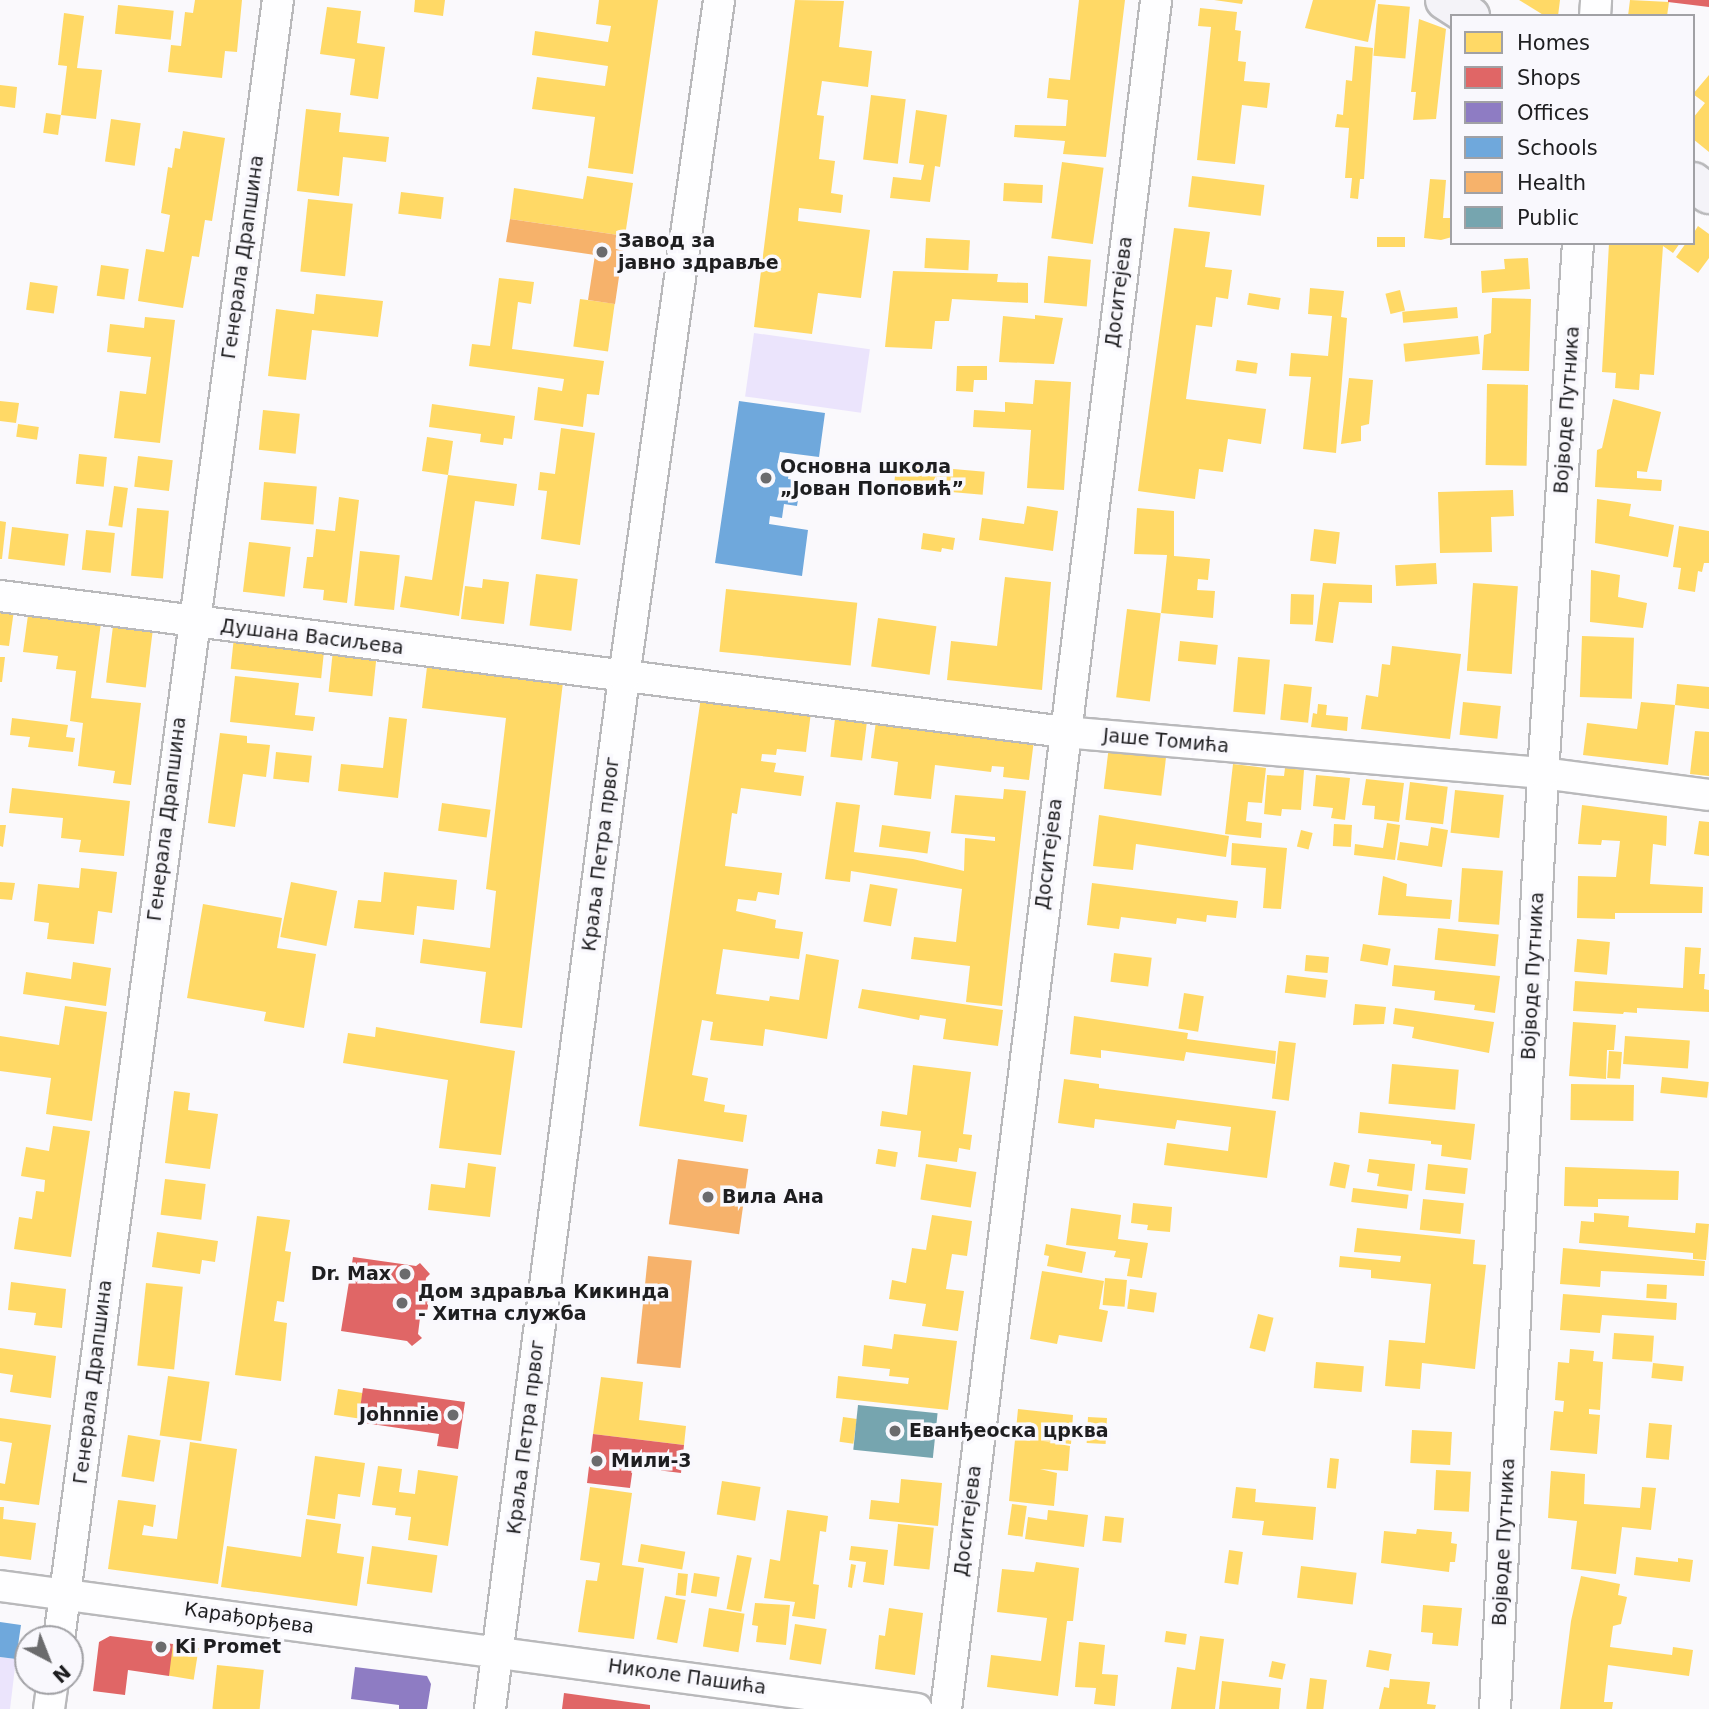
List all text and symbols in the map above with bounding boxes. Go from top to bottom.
legend [1450,14,1695,245]
text: Homes [1517,31,1590,55]
text: Shops [1517,66,1581,90]
text: Offices [1517,101,1589,125]
text: Schools [1517,136,1598,160]
street label: Генерала Драпшина [217,154,269,360]
text: Health [1517,171,1586,195]
text: Public [1517,206,1579,230]
place label: Завод за јавно здравље [618,230,779,274]
street label: Доситејева [1101,235,1137,349]
marker: Завод за јавно здравље [592,242,612,262]
street label: Војводе Путника [1550,325,1584,495]
place label: Основна школа „Јован Поповић” [780,456,964,500]
marker: Основна школа „Јован Поповић” [758,470,774,486]
street label: Душана Васиљева [219,614,405,660]
street label: Генерала Драпшина [143,716,191,922]
street label: Јаше Томића [1102,724,1230,758]
street label: Краља Петра првог [578,755,624,953]
street label: Доситејева [1031,797,1067,911]
street label: Војводе Путника [1517,891,1549,1061]
place label: Вила Ана [722,1186,824,1208]
marker: Вила Ана [700,1189,716,1205]
place label: Dr. Max [311,1263,391,1285]
marker: Dr. Max [397,1266,413,1282]
street label: Генерала Драпшина [69,1279,117,1485]
place label: Дом здравља Кикинда - Хитна служба [418,1281,670,1325]
marker: Дом здравља Кикинда - Хитна служба [392,1293,412,1313]
street label: Краља Петра првог [503,1338,549,1536]
place label: Johnnie [359,1404,439,1426]
marker: Johnnie [445,1407,461,1423]
place label: Еванђеоска црква [909,1420,1108,1442]
marker: Еванђеоска црква [887,1423,903,1439]
place label: Мили-3 [611,1450,692,1472]
marker: Мили-3 [589,1453,605,1469]
street label: Војводе Путника [1488,1457,1520,1627]
street label: Доситејева [950,1464,986,1578]
street label: Карађорђева [183,1598,315,1638]
north arrow [14,1625,84,1695]
place label: Ki Promet [175,1636,281,1658]
marker: Ki Promet [153,1639,169,1655]
street label: Николе Пашића [607,1655,767,1699]
text: N [48,1661,75,1688]

